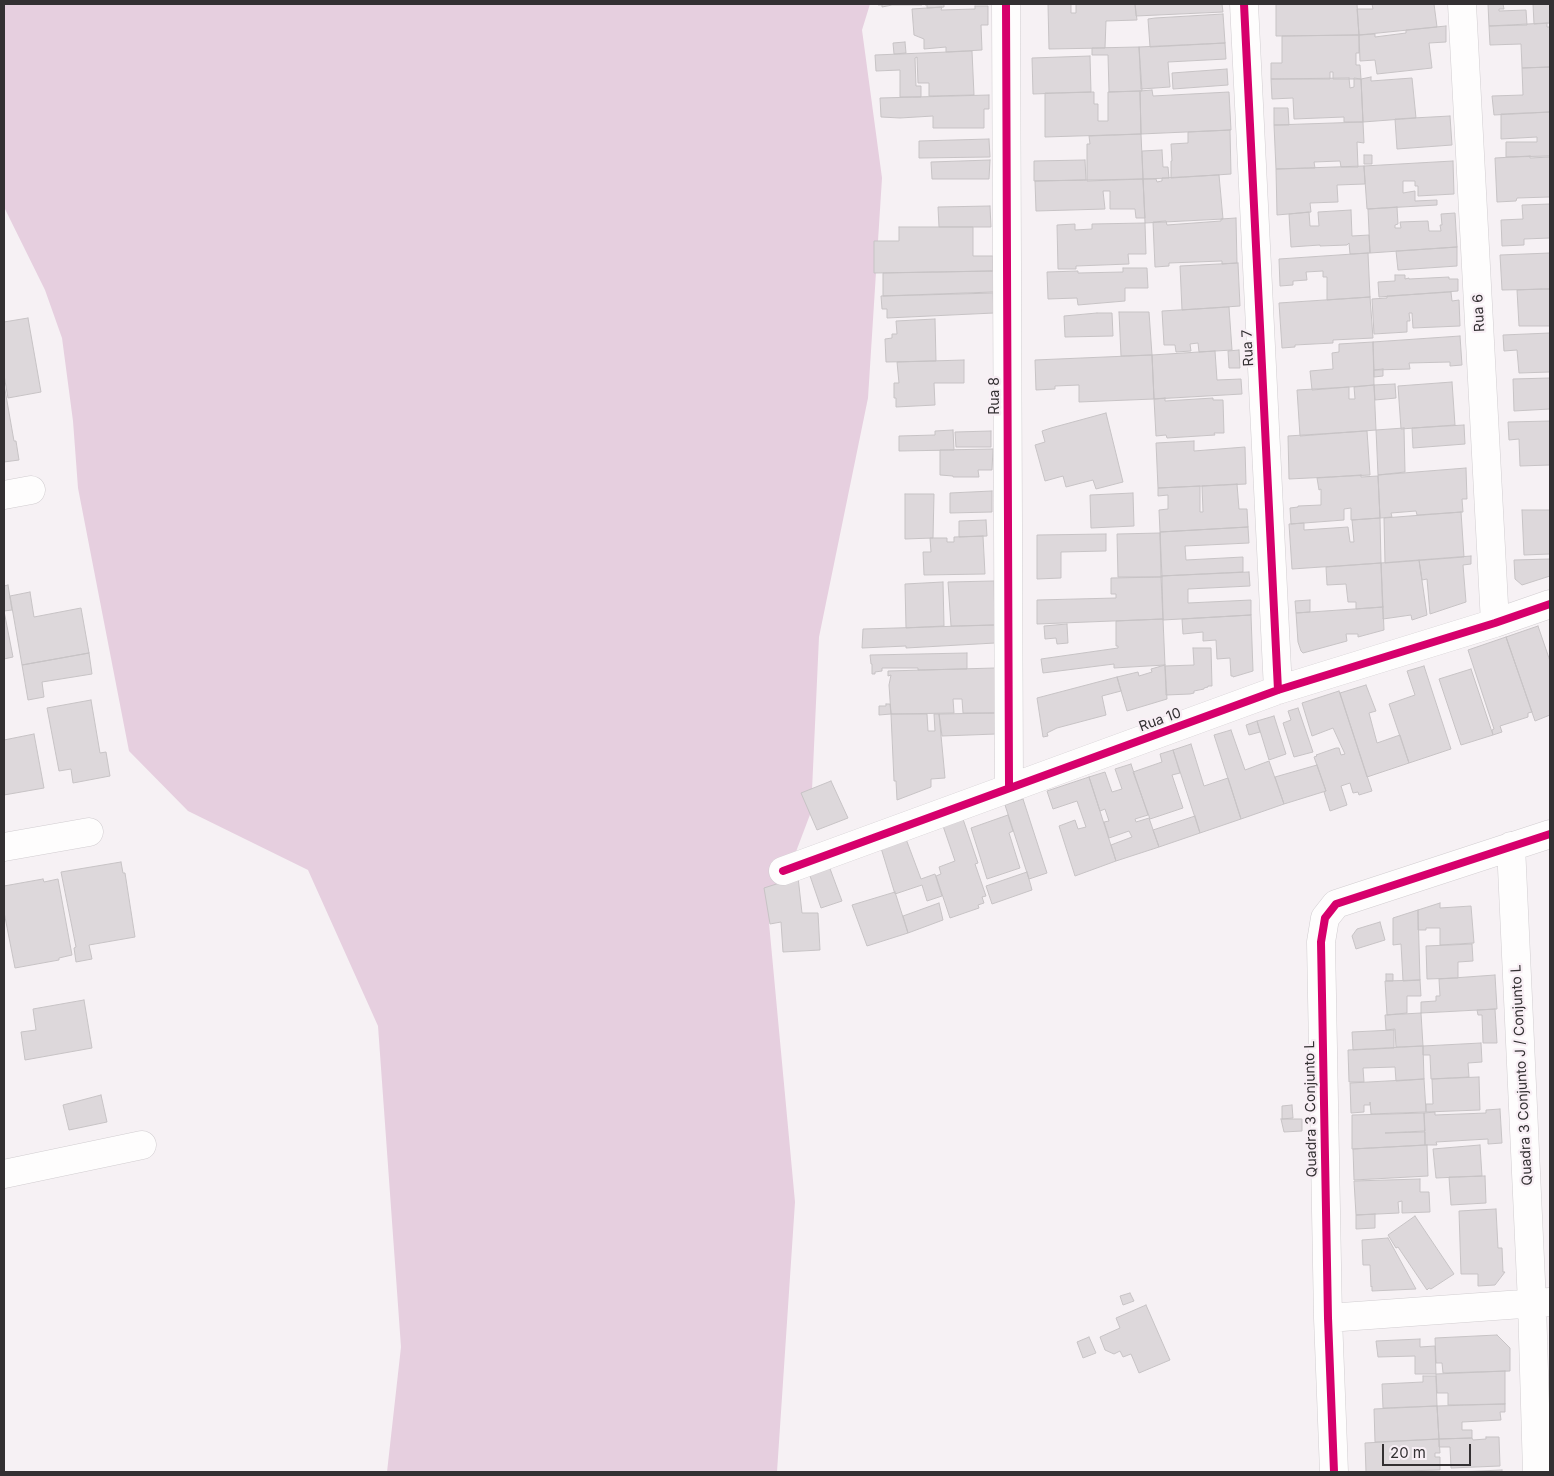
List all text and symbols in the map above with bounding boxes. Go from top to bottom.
street label: Rua 6 [1470,294,1488,332]
street label: Rua 7 [1239,329,1257,367]
street label: Rua 8 [987,377,1003,415]
street label: Rua 10 [1137,705,1183,735]
street label: Quadra 3 Conjunto J / Conjunto L [1508,964,1536,1186]
street label: Quadra 3 Conjunto L [1301,1041,1321,1177]
scale bar [1384,1434,1473,1466]
text: 20 m [1390,1443,1426,1462]

